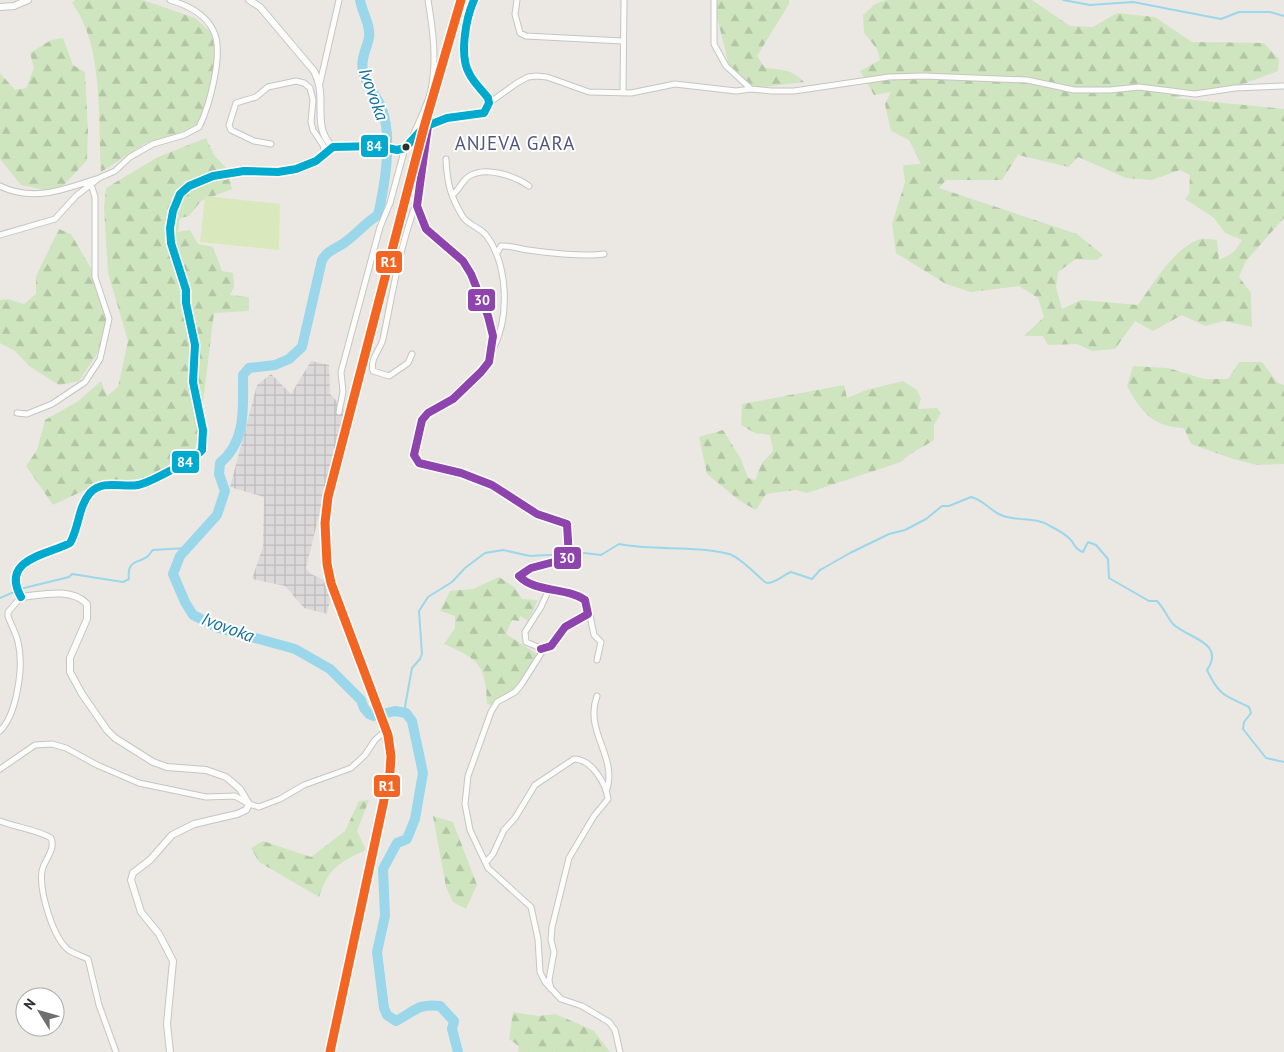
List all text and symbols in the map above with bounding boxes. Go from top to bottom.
water label: Ivovoka [354,64,394,124]
district label: ANJEVA GARA [455,131,575,155]
line badge: 84 [360,134,389,158]
text: 84 [366,137,382,155]
unlabelled marker [401,142,411,152]
line badge: R1 [375,250,403,274]
text: R1 [381,253,397,271]
line badge: 30 [467,288,496,312]
text: 30 [474,291,490,309]
line badge: 84 [171,450,200,474]
text: 84 [177,453,193,471]
line badge: 30 [553,546,582,570]
text: 30 [559,549,575,567]
water label: Ivovoka [198,607,258,647]
line badge: R1 [373,774,401,798]
text: R1 [379,777,395,795]
north arrow [15,987,65,1037]
text: N [20,995,40,1013]

